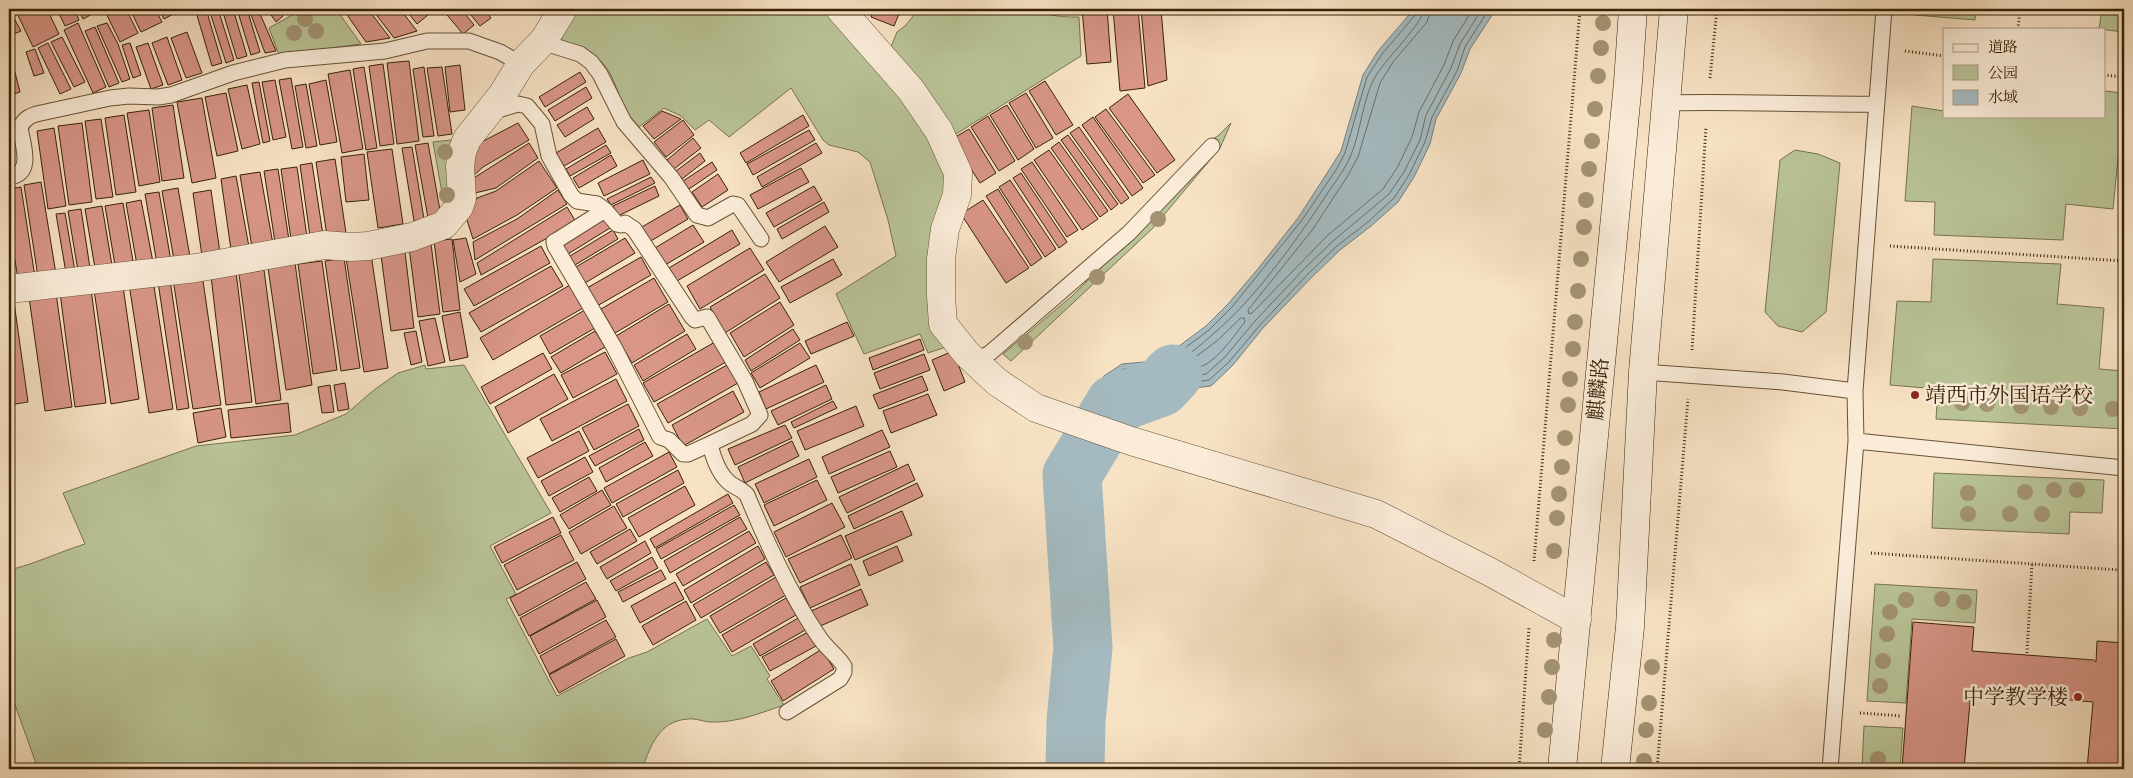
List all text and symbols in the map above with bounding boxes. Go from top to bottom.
legend [1943,28,2106,118]
text: 道路 [1988,38,2018,57]
text: 公园 [1988,64,2018,83]
text: 水域 [1988,88,2018,107]
street label: 麒麟路 [1583,357,1615,422]
place label: 靖西市外国语学校 [1925,383,2093,409]
marker: 靖西市外国语学校 [1909,389,1921,401]
place label: 中学教学楼 [1963,685,2068,711]
marker: 中学教学楼 [2072,691,2084,703]

